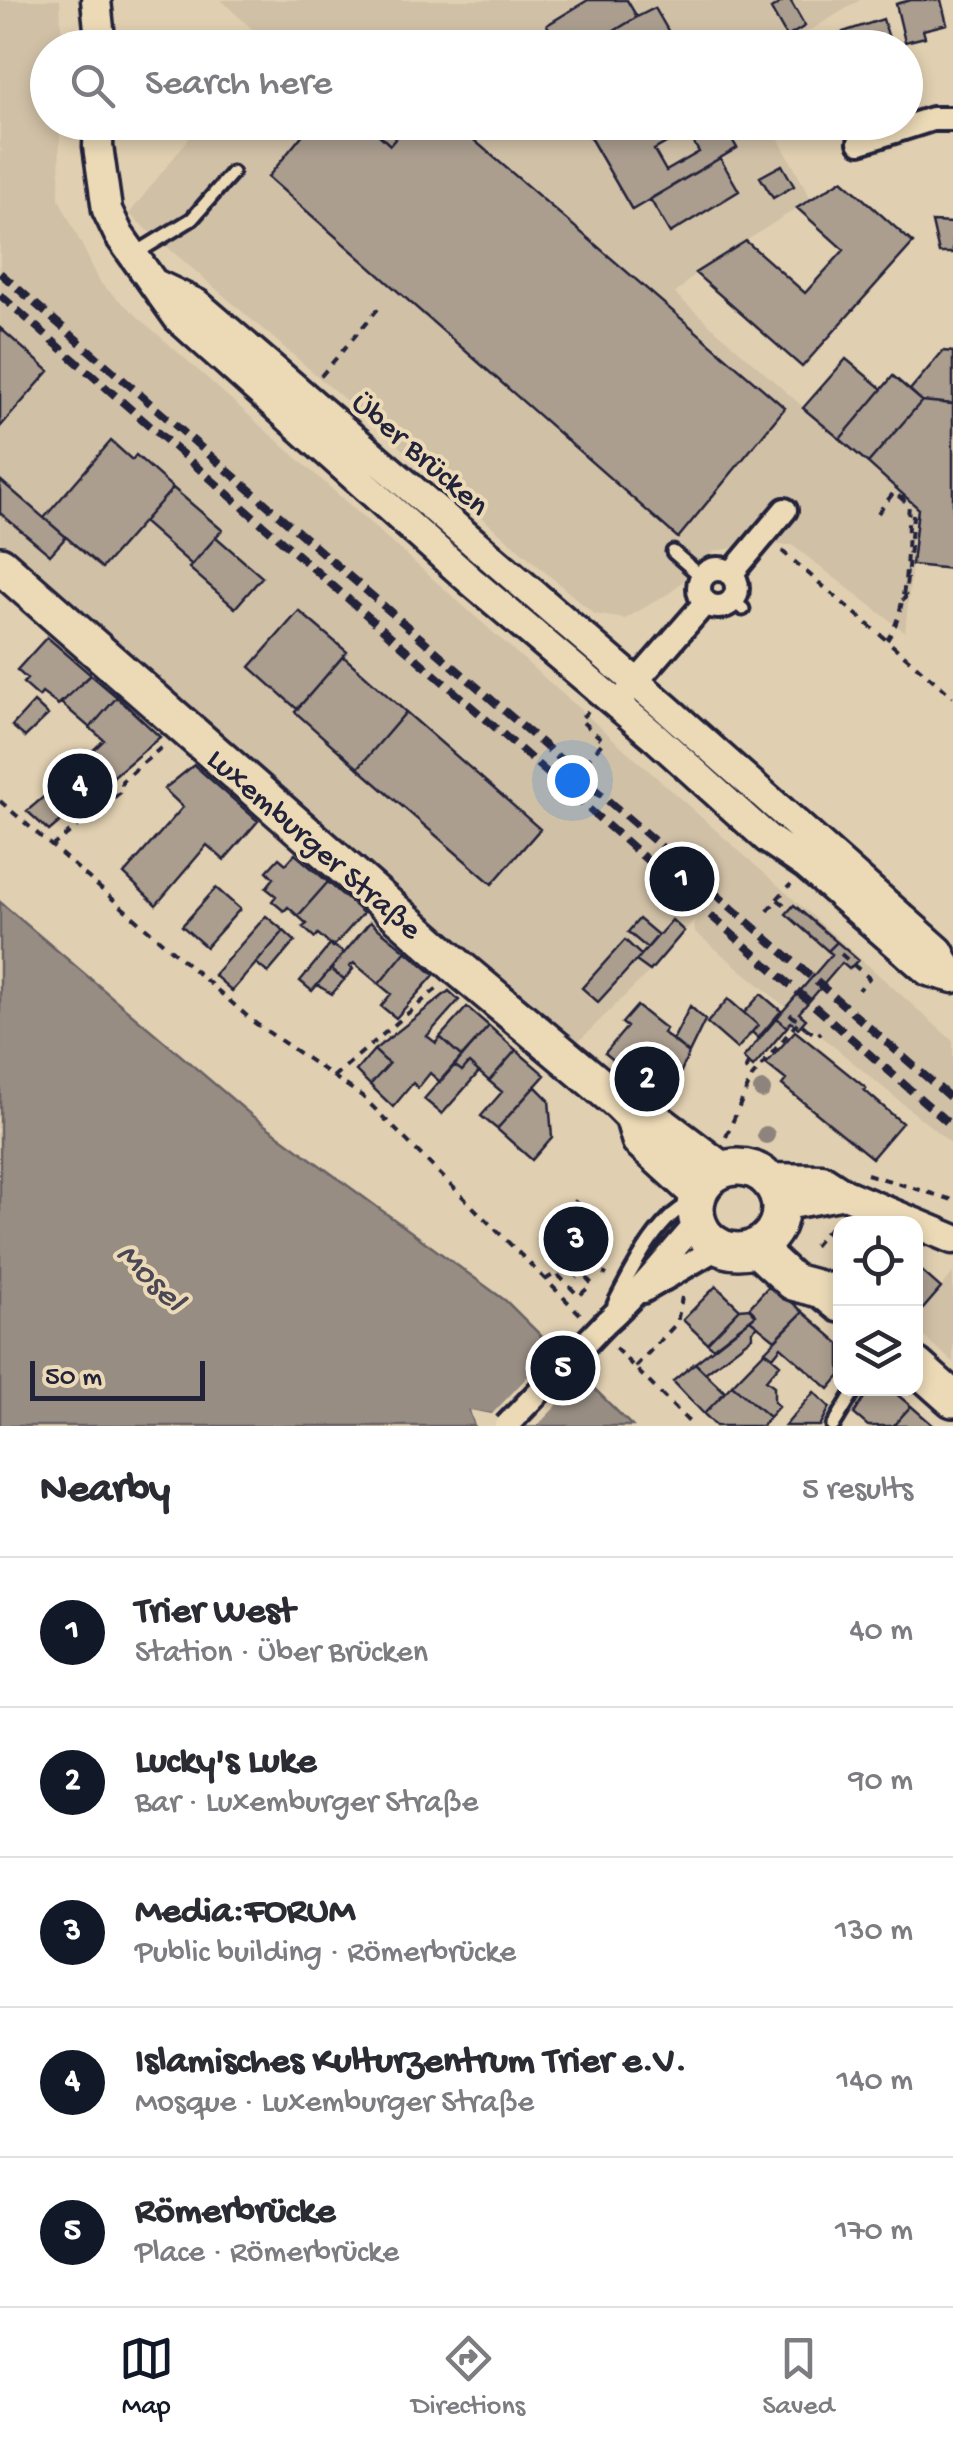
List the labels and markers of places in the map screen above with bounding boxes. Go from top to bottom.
pin: 4 [48,748,112,824]
pin: 1 [650,842,714,916]
pin: 2 [614,1042,680,1116]
pin: 3 [544,1202,608,1276]
pin: 5 [530,1330,596,1406]

